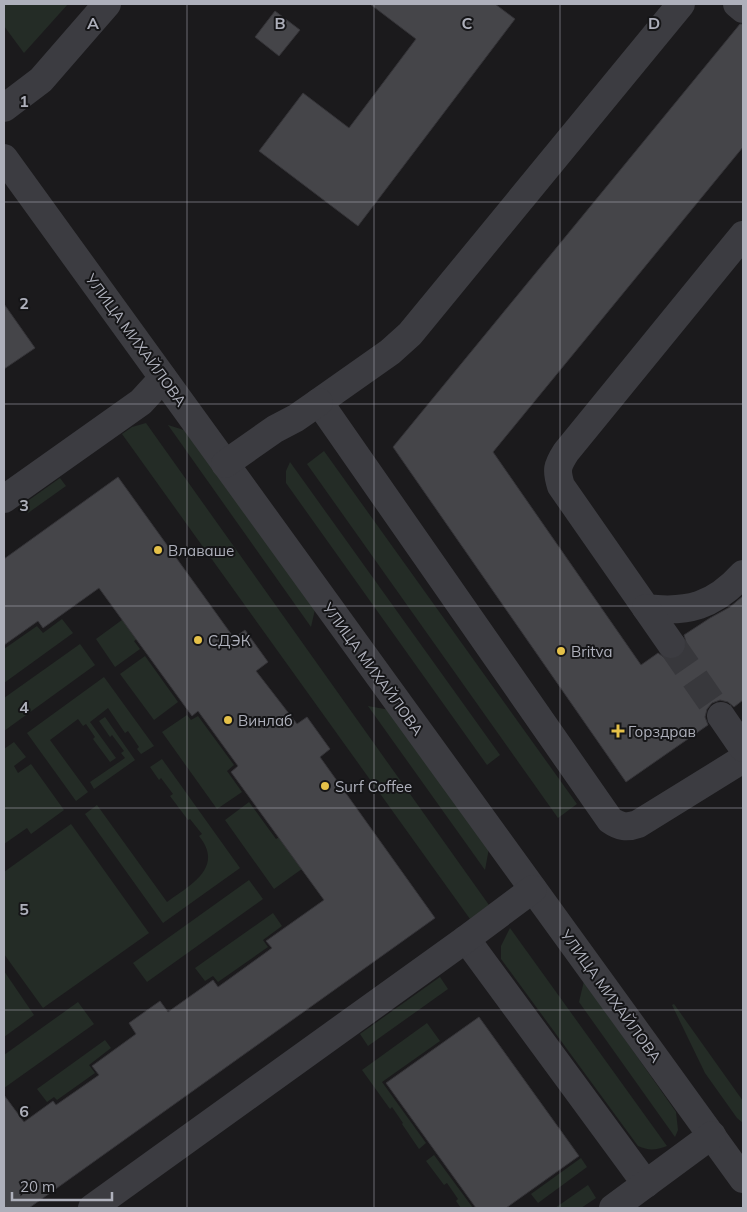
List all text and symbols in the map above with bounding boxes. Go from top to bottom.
text: A [87,13,99,33]
text: B [274,13,286,33]
text: C [462,13,473,33]
text: D [648,13,660,33]
text: 1 [19,91,29,111]
street label: УЛИЦА МИХАЙЛОВА [81,269,191,410]
text: 2 [19,293,29,313]
text: 3 [19,495,29,515]
place label: Влаваше [168,541,234,560]
marker: Влаваше [152,544,164,556]
street label: УЛИЦА МИХАЙЛОВА [318,598,428,739]
place label: СДЭК [208,631,251,650]
marker: СДЭК [192,634,204,646]
place label: Britva [571,642,612,661]
marker: Britva [555,645,567,657]
text: 4 [19,697,29,717]
place label: Винлаб [238,711,293,730]
marker: Винлаб [222,714,234,726]
place label: Горздрав [628,722,696,741]
marker: Горздрав [612,725,624,737]
place label: Surf Coffee [335,777,412,796]
marker: Surf Coffee [319,780,331,792]
text: 5 [19,899,29,919]
street label: УЛИЦА МИХАЙЛОВА [556,925,666,1066]
text: 6 [19,1101,29,1121]
scale bar [12,1170,112,1202]
text: 20 m [20,1177,55,1196]

